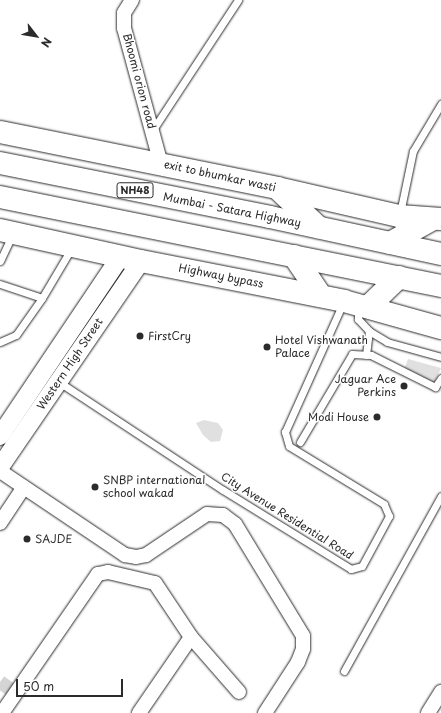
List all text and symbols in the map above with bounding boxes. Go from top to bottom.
north arrow [16,16,56,56]
street label: Bhoomi orion road [120,32,158,130]
text: N [37,34,56,51]
street label: exit to bhumkar wasti [162,158,278,194]
road number: NH48 [116,182,154,198]
street label: Mumbai - Satara Highway [162,190,302,230]
street label: Highway bypass [177,261,265,291]
street label: Western High Street [34,315,106,413]
place label: FirstCry [148,329,191,343]
marker: FirstCry [135,331,145,341]
place label: Hotel Vishwanath Palace [275,334,368,360]
marker: Hotel Vishwanath Palace [262,342,272,352]
place label: Jaguar Ace Perkins [335,373,396,399]
marker: Jaguar Ace Perkins [399,381,409,391]
place label: Modi House [308,410,369,424]
marker: Modi House [372,412,382,422]
street label: City Avenue Residential Road [218,470,356,562]
place label: SNBP international school wakad [103,474,206,500]
marker: SNBP international school wakad [90,482,100,492]
place label: SAJDE [35,532,73,546]
marker: SAJDE [22,534,32,544]
scale bar [18,671,125,697]
text: 50 m [23,677,54,695]

